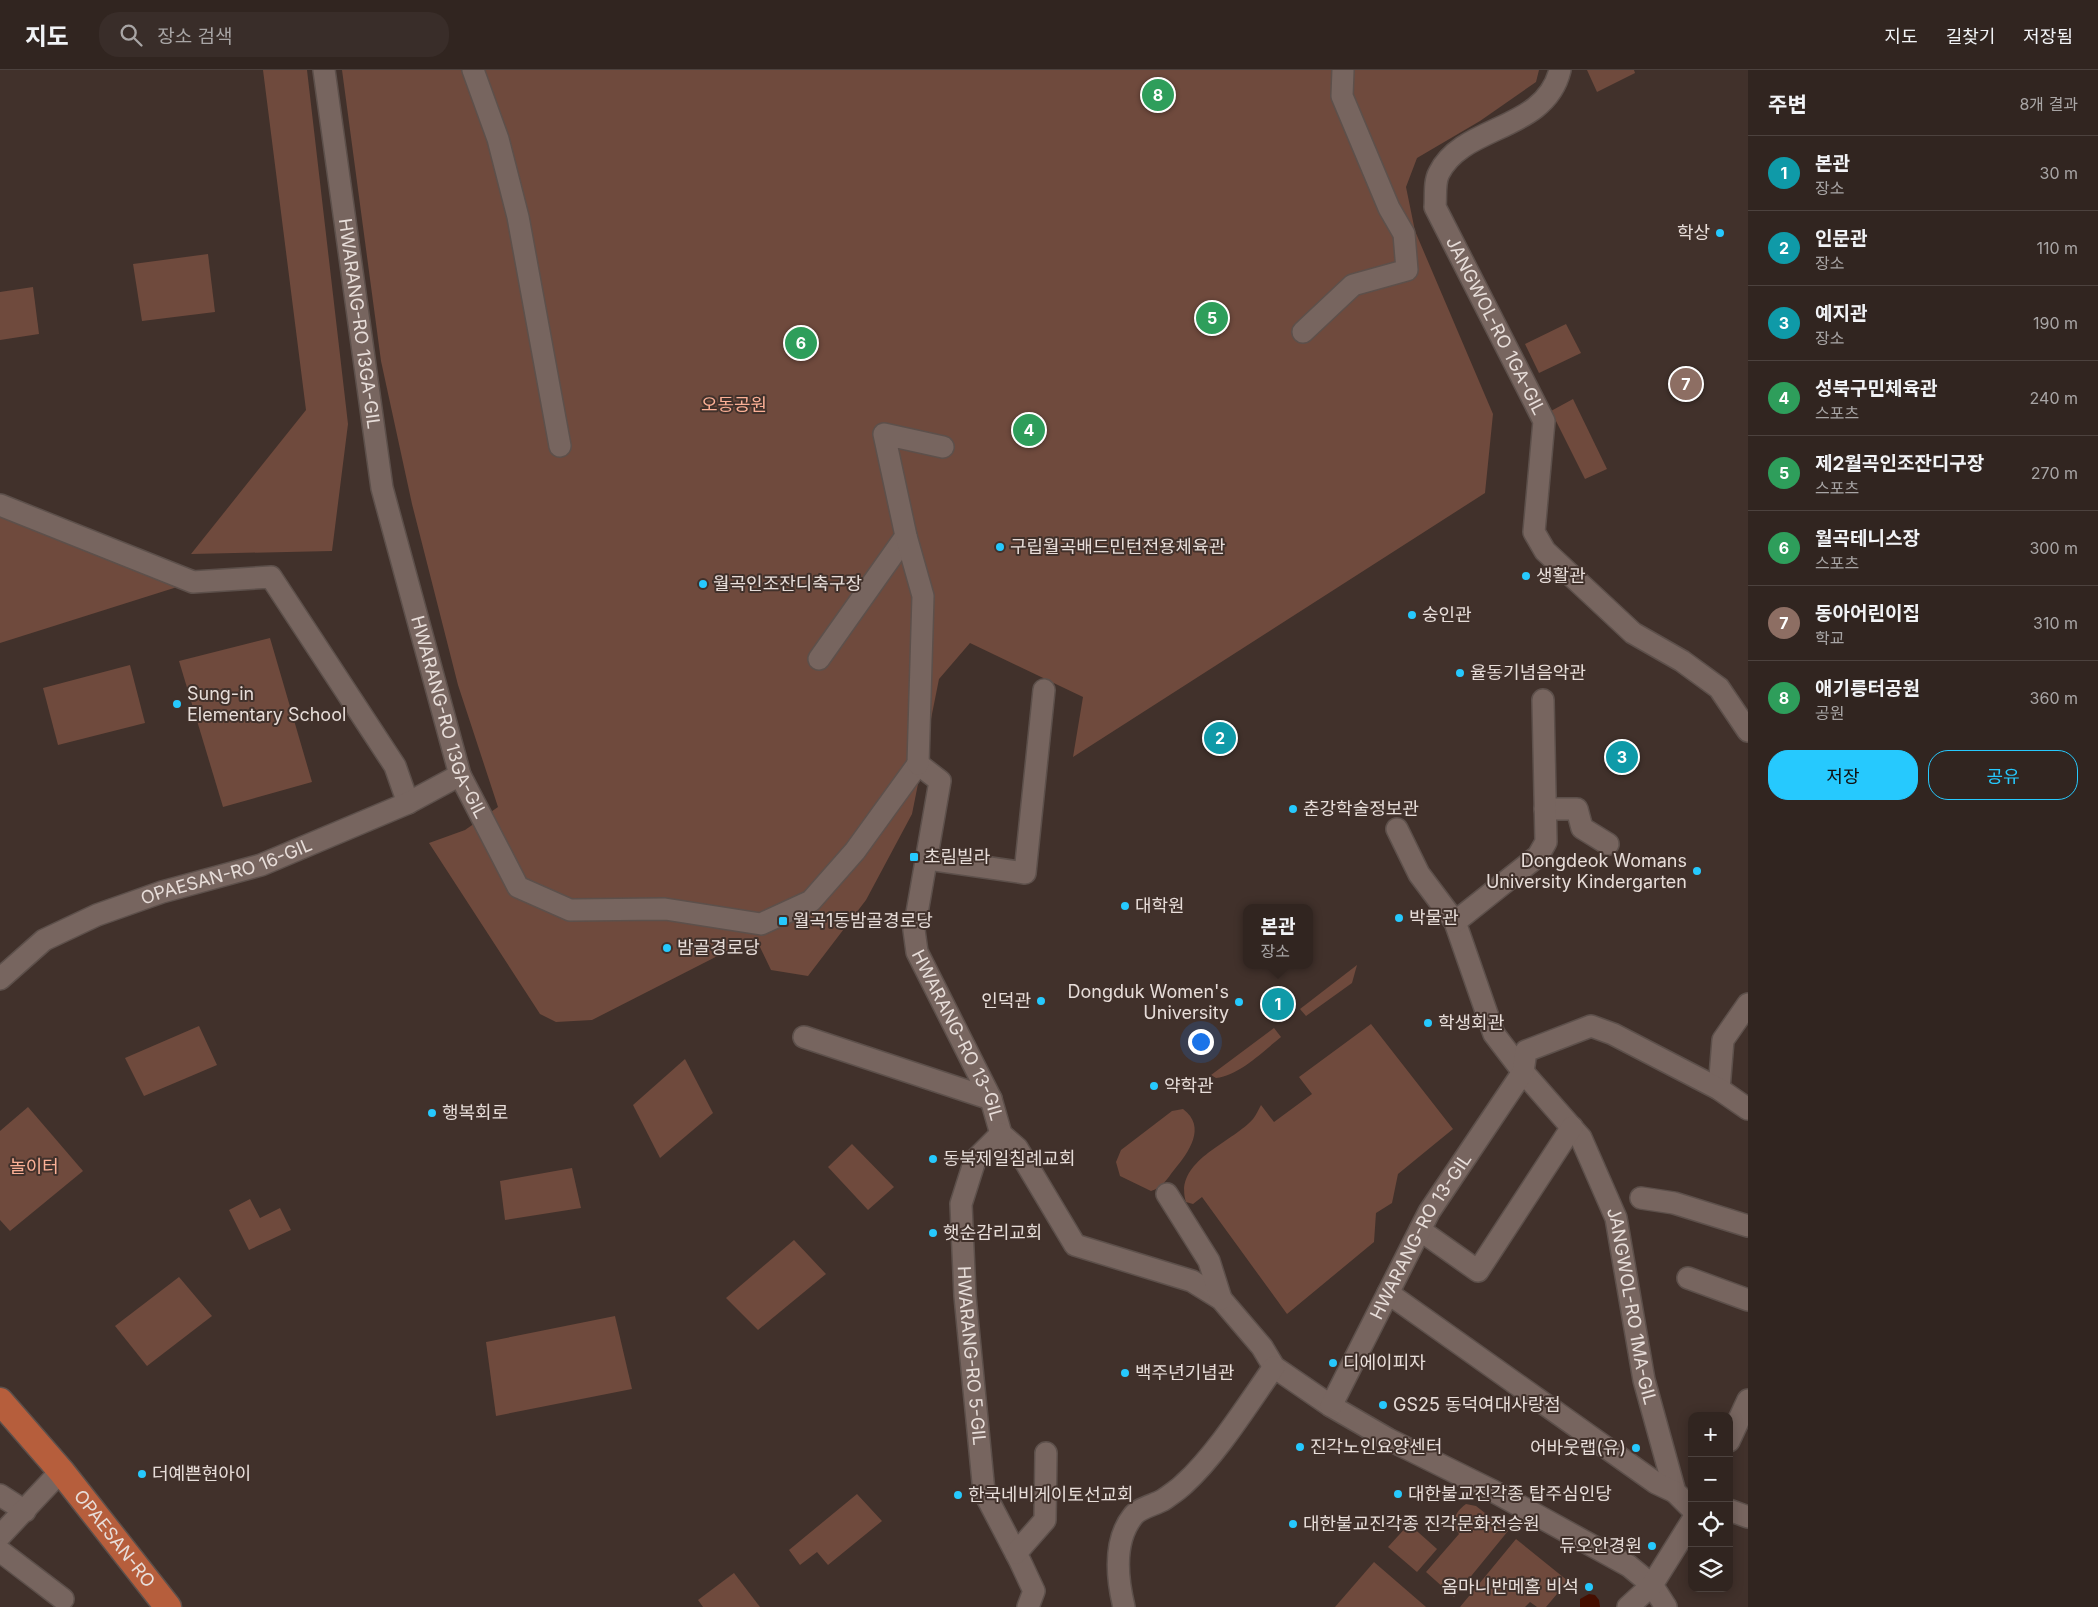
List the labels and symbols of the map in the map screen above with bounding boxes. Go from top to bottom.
pin: 8 [1142,76,1174,114]
street label: HWARANG-RO 13GA-GIL [335,217,385,430]
place label: 학상 [1677,222,1710,243]
marker: 학상 [1714,227,1726,239]
street label: JANGWOL-RO 1GA-GIL [1442,233,1550,418]
pin: 5 [1196,299,1228,337]
pin: 6 [785,324,817,362]
pin: 7 [1670,365,1702,403]
park label: 오동공원 [701,394,767,415]
pin: 4 [1013,411,1045,449]
place label: 구립월곡배드민턴전용체육관 [1010,536,1226,557]
marker: 구립월곡배드민턴전용체육관 [994,541,1006,553]
place label: 생활관 [1536,565,1586,586]
marker: 생활관 [1520,570,1532,582]
place label: 월곡인조잔디축구장 [713,573,862,594]
marker: 월곡인조잔디축구장 [697,578,709,590]
place label: 숭인관 [1422,604,1472,625]
marker: 숭인관 [1406,609,1418,621]
street label: HWARANG-RO 13GA-GIL [407,613,492,822]
place label: 율동기념음악관 [1470,662,1586,683]
marker: 율동기념음악관 [1454,667,1466,679]
place label: Sung-in Elementary School [187,683,346,725]
marker: Sung-in Elementary School [171,698,183,710]
pin: 2 [1204,719,1236,757]
pin: 3 [1606,738,1638,776]
place label: 춘강학술정보관 [1303,798,1419,819]
marker: 춘강학술정보관 [1287,803,1299,815]
street label: OPAESAN-RO 16-GIL [138,834,315,909]
place label: 초림빌라 [924,846,991,867]
place label: Dongdeok Womans University Kindergarten [1486,850,1687,892]
marker: 초림빌라 [908,851,920,863]
marker: Dongdeok Womans University Kindergarten [1691,865,1703,877]
place label: 대학원 [1135,895,1185,916]
marker: 대학원 [1119,900,1131,912]
place label: 박물관 [1409,907,1459,928]
place label: 월곡1동밤골경로당 [793,910,933,931]
marker: 박물관 [1393,912,1405,924]
marker: 월곡1동밤골경로당 [777,915,789,927]
place label: 밤골경로당 [677,937,760,958]
marker: 밤골경로당 [661,942,673,954]
street label: HWARANG-RO 13-GIL [908,946,1008,1123]
place label: Dongduk Women's University [1068,981,1229,1023]
pin: 1 [1262,985,1294,1023]
place label: 인덕관 [981,990,1031,1011]
marker: 인덕관 [1035,995,1047,1007]
marker: Dongduk Women's University [1233,996,1245,1008]
place label: 학생회관 [1438,1012,1505,1033]
marker: 학생회관 [1422,1017,1434,1029]
your location [1188,1029,1214,1055]
place label: 약학관 [1164,1075,1214,1096]
marker: 약학관 [1148,1080,1160,1092]
place label: 행복회로 [442,1102,508,1123]
marker: 행복회로 [426,1107,438,1119]
place label: 동북제일침례교회 [943,1148,1075,1169]
street label: HWARANG-RO 13-GIL [1365,1149,1475,1323]
marker: 동북제일침례교회 [927,1153,939,1165]
park label: 놀이터 [9,1156,59,1177]
street label: JANGWOL-RO 1MA-GIL [1602,1204,1661,1407]
place label: 햇순감리교회 [943,1222,1042,1243]
marker: 햇순감리교회 [927,1227,939,1239]
street label: HWARANG-RO 5-GIL [954,1266,990,1446]
place label: 디에이피자 [1343,1352,1426,1373]
marker: 디에이피자 [1327,1357,1339,1369]
place label: 백주년기념관 [1135,1362,1235,1383]
marker: 백주년기념관 [1119,1367,1131,1379]
place label: GS25 동덕여대사랑점 [1393,1394,1561,1415]
marker: GS25 동덕여대사랑점 [1377,1399,1389,1411]
place label: 진각노인요양센터 [1310,1436,1442,1457]
place label: 어바웃랩(유) [1530,1437,1626,1458]
marker: 진각노인요양센터 [1294,1441,1306,1453]
marker: 어바웃랩(유) [1630,1442,1642,1454]
place label: 더예쁜현아이 [152,1463,251,1484]
marker: 더예쁜현아이 [136,1468,148,1480]
place label: 대한불교진각종 탑주심인당 [1408,1483,1612,1504]
place label: 한국네비게이토선교회 [968,1484,1134,1505]
street label: OPAESAN-RO [70,1485,160,1591]
marker: 대한불교진각종 탑주심인당 [1392,1488,1404,1500]
marker: 한국네비게이토선교회 [952,1489,964,1501]
place label: 대한불교진각종 진각문화전승원 [1303,1513,1540,1534]
marker: 대한불교진각종 진각문화전승원 [1287,1518,1299,1530]
place label: 듀오안경원 [1559,1535,1642,1556]
marker: 듀오안경원 [1646,1540,1658,1552]
place label: 옴마니반메홈 비석 [1441,1576,1579,1597]
marker: 옴마니반메홈 비석 [1583,1581,1595,1593]

